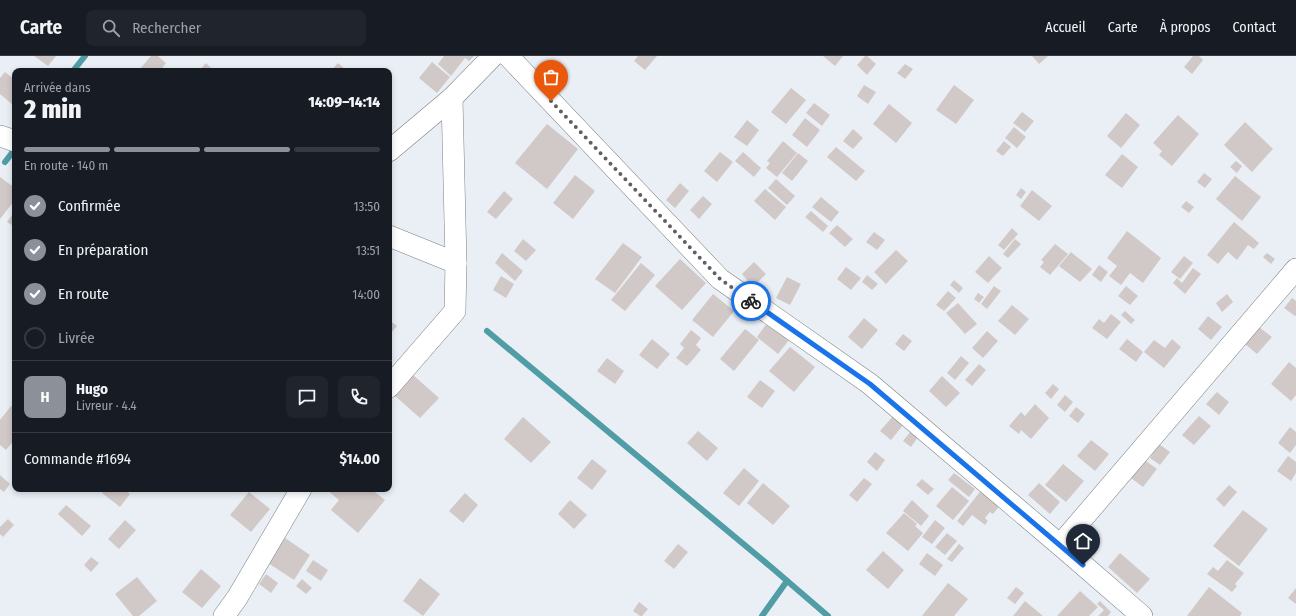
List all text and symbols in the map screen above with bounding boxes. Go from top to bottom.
search box [86,10,366,46]
text: Carte [20,16,62,39]
icon: search [100,17,122,39]
text: Rechercher [132,19,201,37]
text: Accueil [1045,19,1086,36]
text: Carte [1108,19,1138,36]
text: À propos [1160,19,1211,36]
text: Contact [1233,19,1276,36]
pin [534,60,568,101]
icon: bag [540,66,562,88]
text: Arrivée dans [24,80,91,95]
text: 14:09–14:14 [308,93,380,111]
text: 2 min [24,94,82,125]
text: En route · 140 m [24,158,108,173]
icon: check [24,195,46,217]
text: Confirmée [58,197,121,215]
text: 13:50 [354,199,380,214]
icon: check [24,239,46,261]
text: En préparation [58,241,148,259]
text: 13:51 [356,243,380,258]
courier [731,281,771,321]
icon: check [24,283,46,305]
text: En route [58,285,109,303]
text: 14:00 [352,287,380,302]
icon: bike [740,290,762,312]
text: Livrée [58,329,95,347]
button: chat [286,376,328,418]
button: phone [338,376,380,418]
text: Hugo [76,380,108,398]
text: H [40,388,50,406]
text: Livreur · 4.4 [76,398,137,413]
text: Commande #1694 [24,450,131,468]
text: $14.00 [339,450,380,468]
pin [1066,524,1100,565]
icon: home [1072,530,1094,552]

